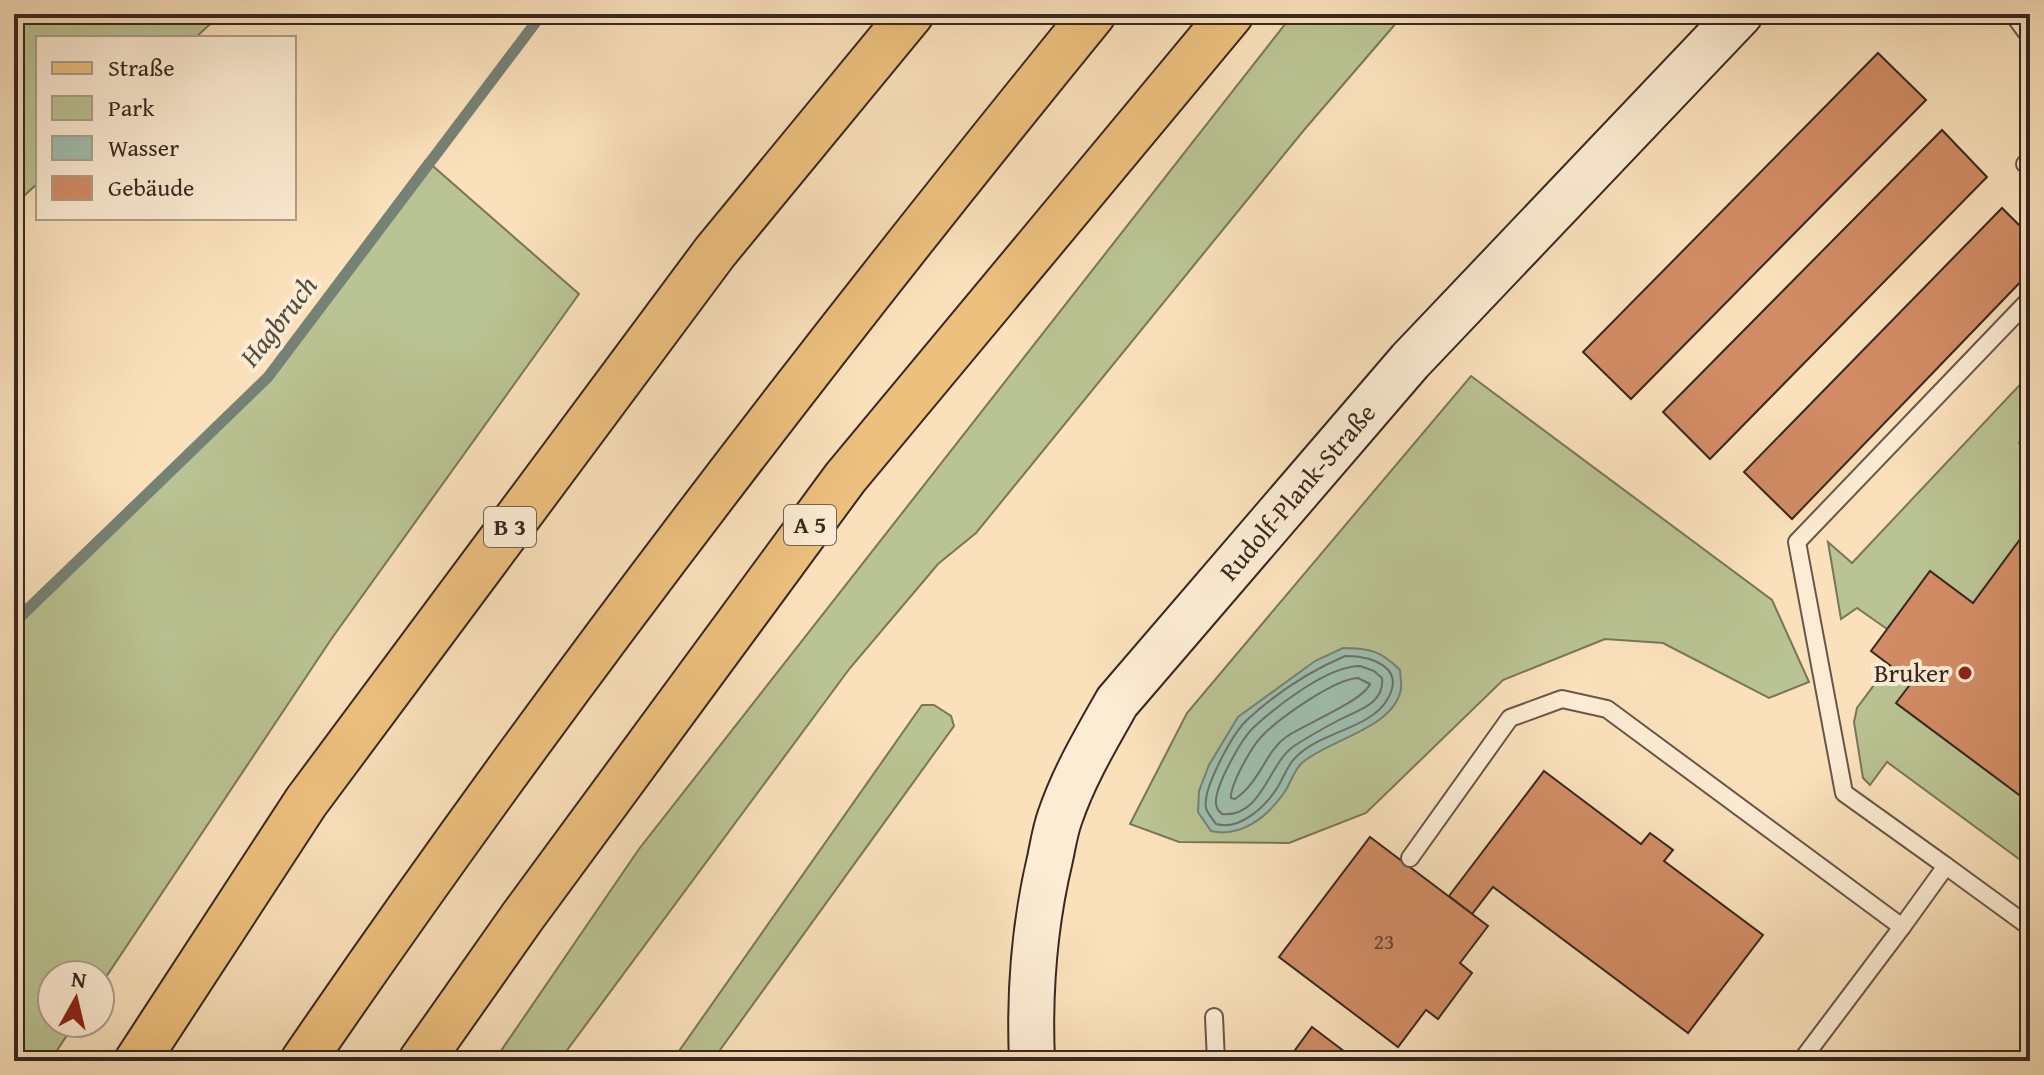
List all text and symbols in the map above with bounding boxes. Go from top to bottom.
legend [36,36,296,220]
text: Straße [108,50,175,85]
text: Park [108,90,155,125]
text: Wasser [108,130,179,165]
text: Gebäude [108,170,194,205]
water label: Hagbruch [228,266,326,376]
street label: Rudolf-Plank-Straße [1209,394,1385,589]
road number: A 5 [784,505,836,545]
road number: B 3 [484,507,536,547]
place label: Bruker [1874,653,1949,692]
marker: Bruker [1956,664,1974,682]
house number: 23 [1373,925,1395,957]
north arrow [36,959,116,1039]
text: N [69,962,89,996]

